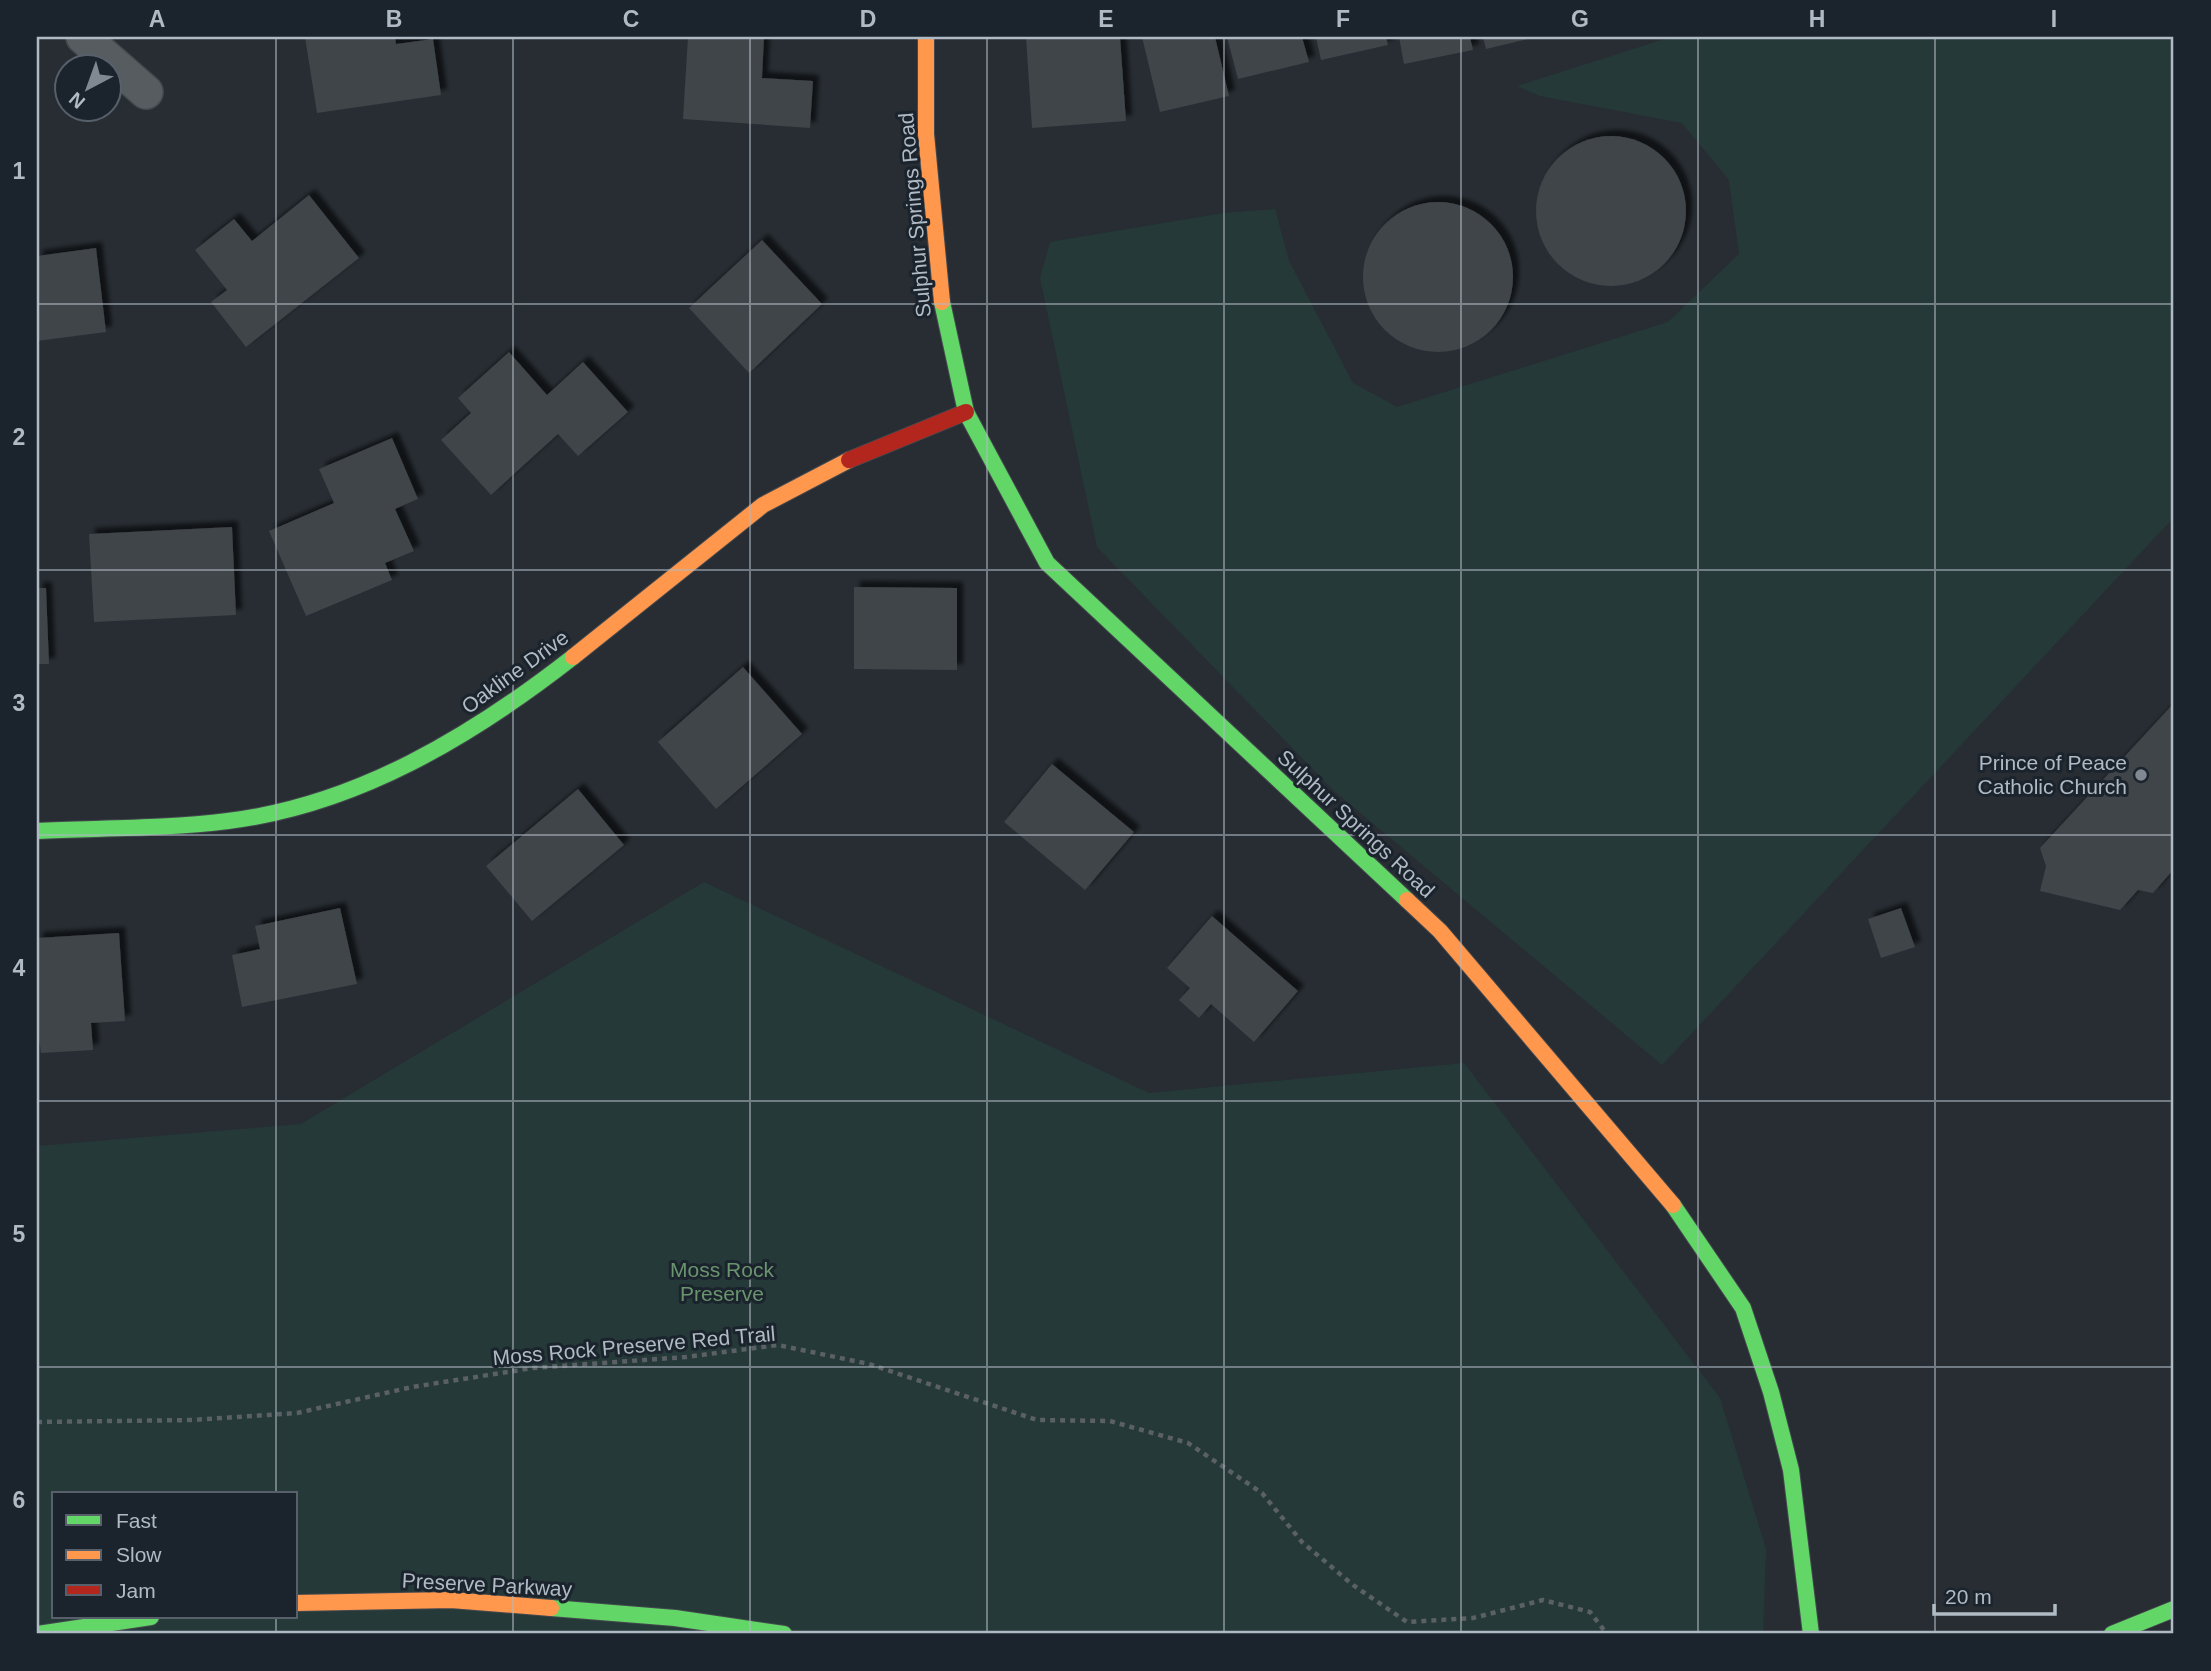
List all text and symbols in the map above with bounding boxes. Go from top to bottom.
text: A [149,6,165,32]
text: B [386,6,402,32]
text: C [623,6,639,32]
text: D [860,6,876,32]
text: E [1098,6,1114,32]
text: F [1336,6,1350,32]
text: G [1571,6,1589,32]
text: H [1809,6,1825,32]
text: I [2051,6,2057,32]
north arrow [52,52,122,122]
text: N [65,88,89,113]
street label: Sulphur Springs Road [894,112,935,318]
text: 1 [13,158,26,184]
text: 2 [13,424,25,450]
street label: Oakline Drive [457,625,572,718]
text: 3 [13,690,25,716]
street label: Sulphur Springs Road [1273,745,1439,902]
place label: Prince of Peace Catholic Church [1978,751,2127,798]
marker: Prince of Peace Catholic Church [2133,767,2149,783]
text: 4 [13,955,26,981]
text: 5 [13,1221,26,1247]
park label: Moss Rock Preserve [670,1258,774,1305]
street label: Moss Rock Preserve Red Trail [492,1322,776,1369]
text: 6 [13,1487,25,1513]
legend [52,1492,298,1618]
text: Fast [116,1509,157,1532]
text: Slow [116,1543,162,1566]
street label: Preserve Parkway [401,1569,573,1600]
scale bar [1934,1573,2055,1617]
text: Jam [116,1579,156,1602]
text: 20 m [1945,1585,1992,1608]

